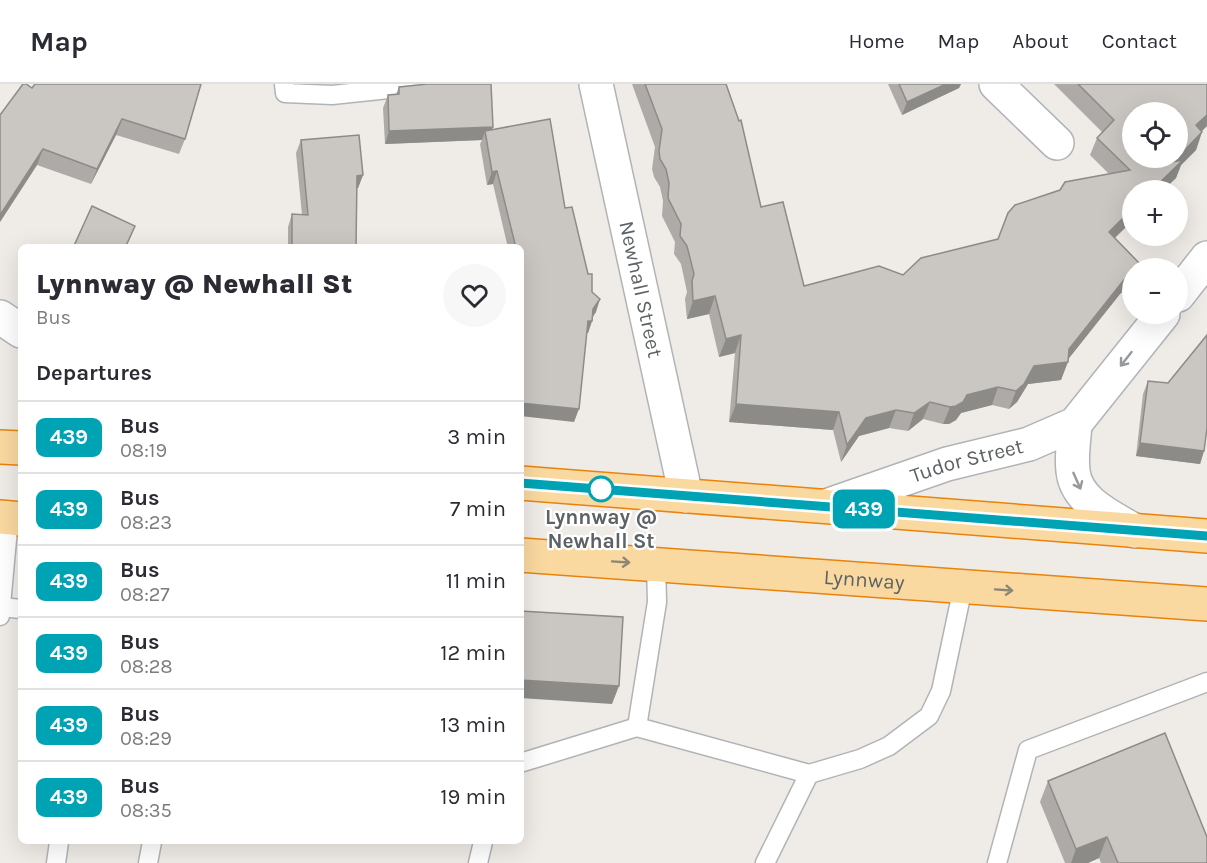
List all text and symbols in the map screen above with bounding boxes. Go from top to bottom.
text: Map [30,25,88,58]
text: Home [849,29,905,53]
text: Map [938,29,979,53]
text: About [1012,29,1069,53]
text: Contact [1102,29,1177,53]
map controls [1122,102,1188,324]
button: locate [1122,102,1188,168]
button: + [1122,180,1188,246]
street label: Newhall Street [614,219,667,360]
button: − [1122,258,1188,324]
button: heart [443,264,506,327]
text: Lynnway @ Newhall St [36,267,353,300]
text: Bus [36,306,71,329]
one-way arrow [1120,351,1133,367]
text: Departures [36,360,152,386]
text: Bus [120,413,160,439]
text: 3 min [447,424,506,450]
text: 439 [50,425,88,449]
street label: Tudor Street [907,434,1026,488]
text: 08:19 [120,439,167,462]
one-way arrow [1072,472,1083,490]
marker: Lynnway @ Newhall St [588,476,614,502]
text: Bus [120,485,160,511]
line badge: 439 [830,490,898,528]
text: 7 min [450,496,506,522]
text: 439 [50,497,88,521]
text: 439 [845,497,883,521]
place label: Lynnway @ Newhall St [545,505,657,553]
text: 08:23 [120,511,172,534]
text: Bus [120,557,160,583]
one-way arrow [610,557,630,568]
street label: Lynnway [823,565,906,594]
text: 11 min [446,568,506,594]
text: 439 [50,569,88,593]
text: 08:27 [120,583,170,606]
one-way arrow [993,584,1013,595]
text: Bus [120,629,160,655]
text: 12 min [440,640,506,666]
text: 439 [50,641,88,665]
text: 08:28 [120,655,173,678]
text: Bus [120,701,160,727]
text: 13 min [440,712,506,738]
text: 439 [50,713,88,737]
text: 08:29 [120,727,172,750]
text: Bus [120,773,160,799]
text: 19 min [440,784,506,810]
text: 439 [50,785,88,809]
text: 08:35 [120,799,172,822]

